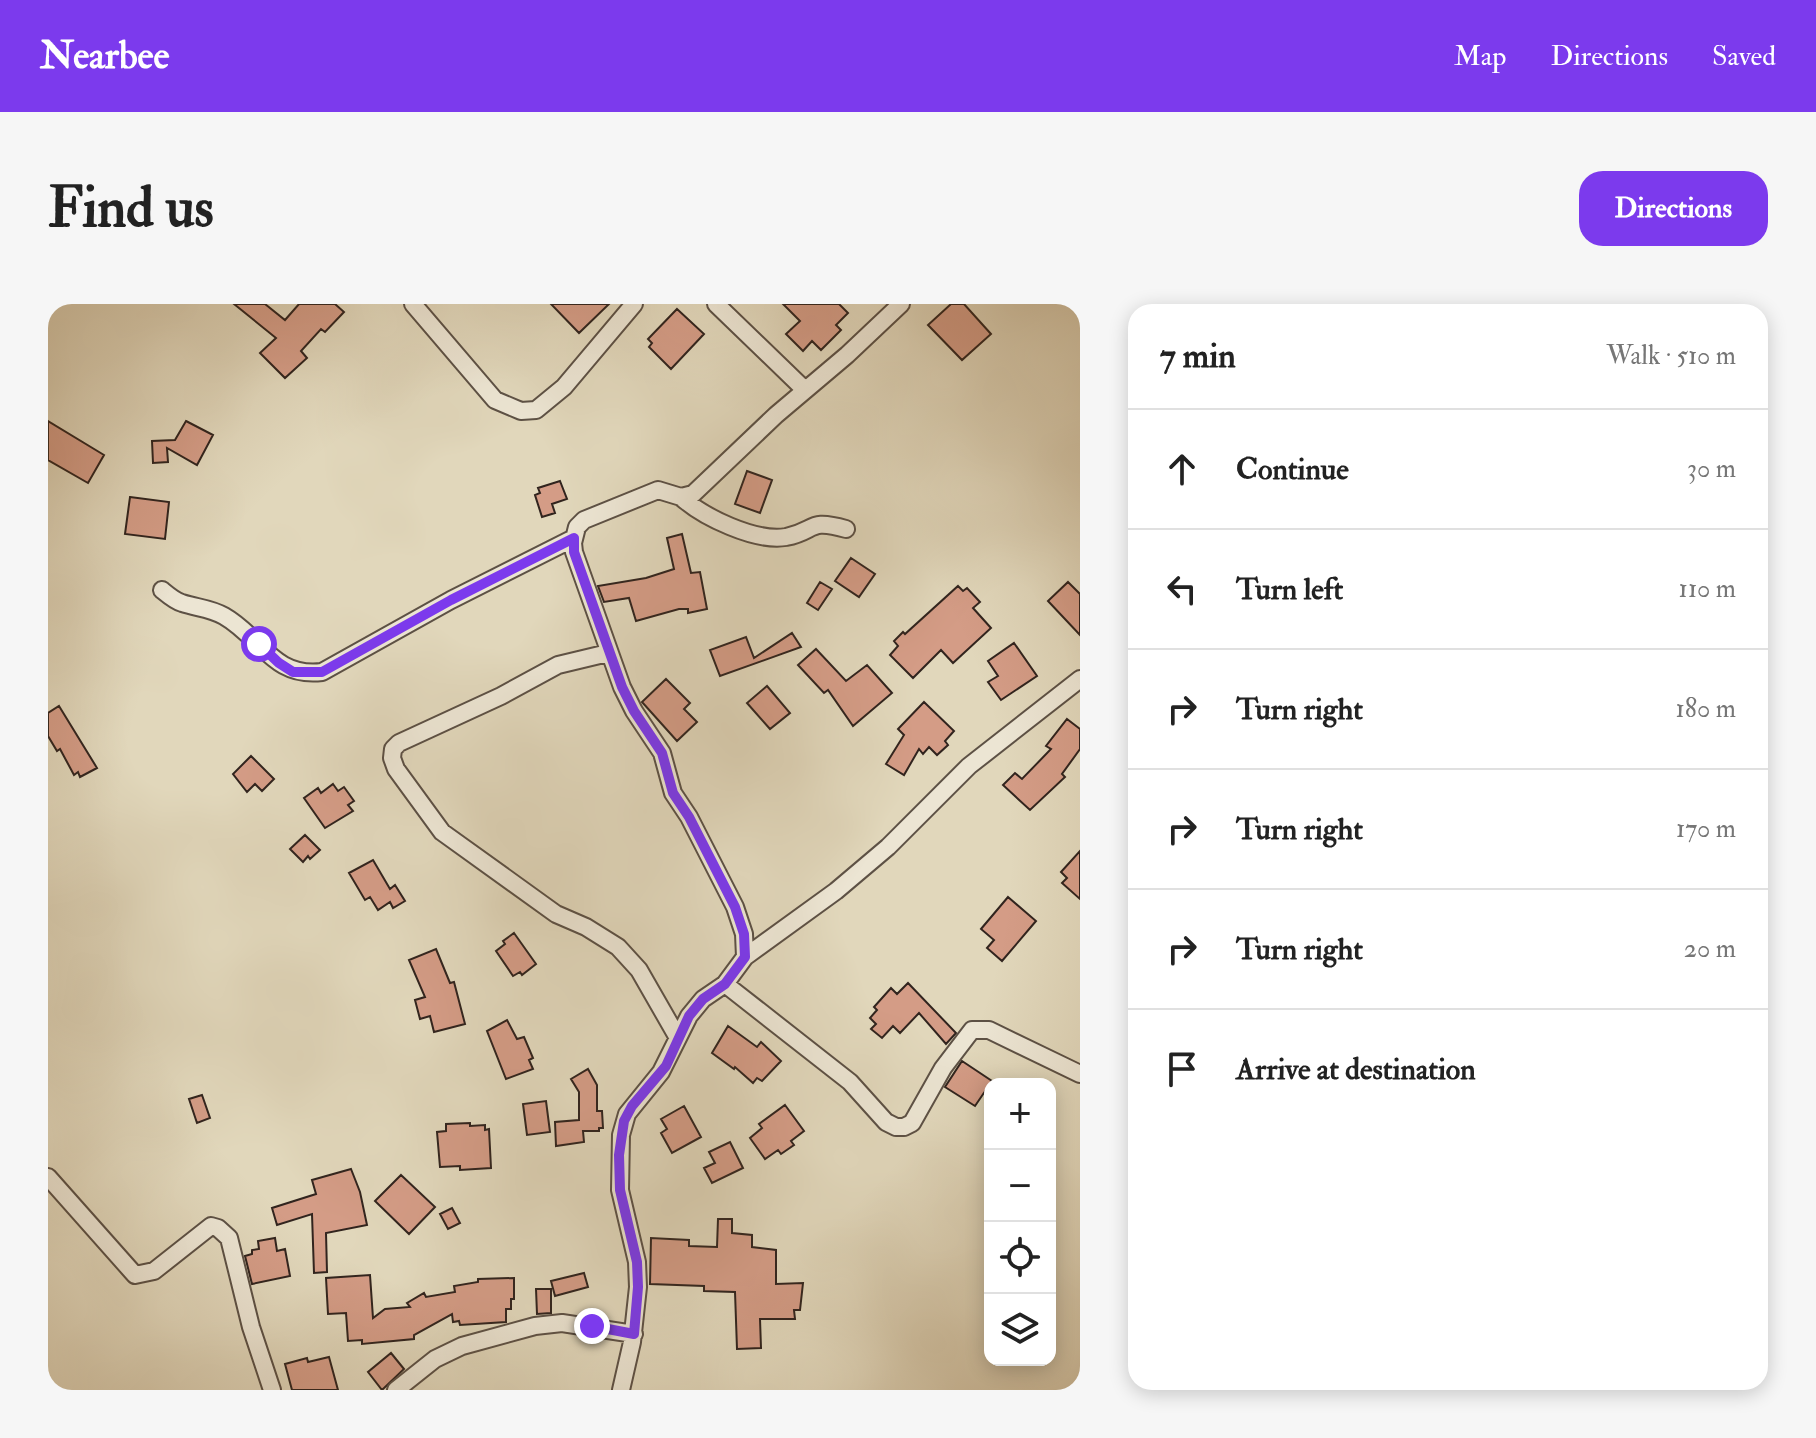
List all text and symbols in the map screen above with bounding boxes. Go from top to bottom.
text: Nearbee [40,32,169,80]
text: Map [1454,39,1507,74]
text: Directions [1551,39,1668,74]
text: Saved [1712,39,1776,74]
button: Directions [1579,171,1768,246]
text: Find us [48,173,214,244]
text: 7 min [1160,335,1236,378]
text: Walk · 510 m [1606,340,1736,372]
icon: ahead [1160,447,1204,491]
text: Continue [1236,451,1349,488]
text: 30 m [1687,453,1736,485]
icon: left [1160,567,1204,611]
text: Turn left [1236,571,1343,608]
text: 110 m [1679,573,1736,605]
route start [241,626,277,662]
icon: right [1160,687,1204,731]
text: Turn right [1236,691,1363,728]
text: 180 m [1676,693,1736,725]
icon: right [1160,807,1204,851]
text: Turn right [1236,811,1363,848]
text: 170 m [1676,813,1736,845]
icon: right [1160,927,1204,971]
text: Turn right [1236,931,1363,968]
text: 20 m [1684,933,1736,965]
icon: arrive [1160,1047,1204,1091]
text: Arrive at destination [1236,1051,1476,1088]
map controls [984,1078,1056,1366]
button: + [984,1078,1056,1150]
button: − [984,1150,1056,1222]
button: locate [984,1222,1056,1294]
button: layers [984,1294,1056,1366]
route end [574,1308,610,1344]

